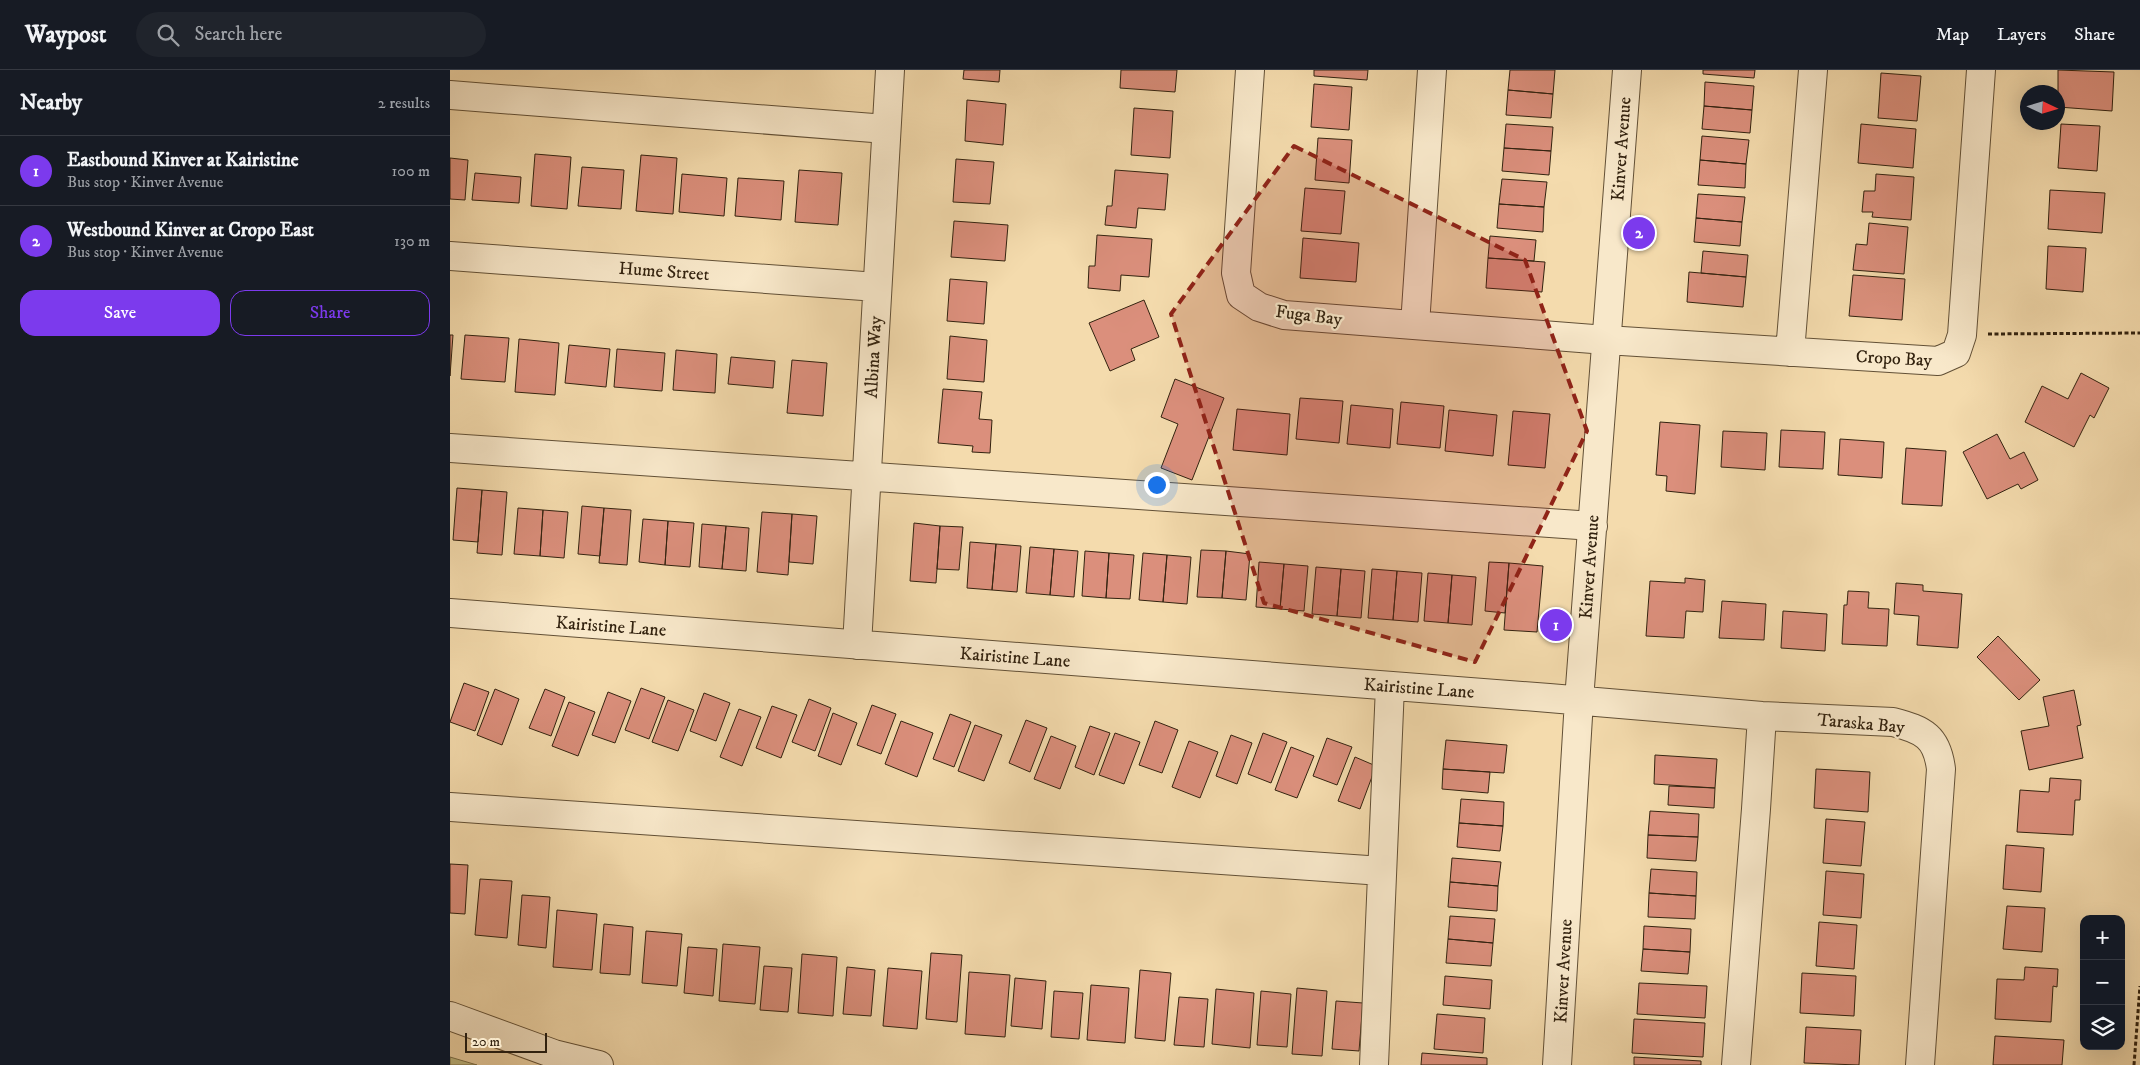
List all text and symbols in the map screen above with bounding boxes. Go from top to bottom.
search box [136,12,486,57]
text: Waypost [25,20,106,50]
icon: search [154,21,182,49]
text: Search here [194,23,282,46]
text: Map [1936,24,1969,46]
text: Layers [1997,24,2046,46]
text: Share [2074,24,2115,46]
north arrow [2020,85,2065,130]
text: Nearby [20,90,82,116]
text: 2 results [378,93,430,113]
street label: Kinver Avenue [1607,96,1637,202]
text: Eastbound Kinver at Kairistine [67,149,299,172]
text: 1 [33,161,39,181]
text: 100 m [392,161,430,181]
text: Bus stop · Kinver Avenue [67,172,223,192]
pin: 2 [1623,214,1655,252]
text: Westbound Kinver at Cropo East [67,219,314,242]
text: 2 [32,231,40,251]
text: 130 m [394,231,430,251]
text: Bus stop · Kinver Avenue [67,242,223,262]
street label: Hume Street [618,258,710,286]
button: Save [20,290,220,336]
button: Share [230,290,430,336]
street label: Fuga Bay [1274,301,1344,331]
street label: Albina Way [861,315,887,399]
street label: Cropo Bay [1855,346,1933,372]
your location [1144,472,1170,498]
street label: Kinver Avenue [1575,514,1605,620]
pin: 1 [1540,606,1572,644]
street label: Kairistine Lane [555,612,667,642]
street label: Kairistine Lane [959,643,1071,673]
street label: Kairistine Lane [1363,674,1475,704]
street label: Taraska Bay [1816,709,1906,739]
map controls [2080,915,2125,1050]
button: + [2080,915,2125,960]
street label: Kinver Avenue [1550,918,1578,1024]
button: − [2080,960,2125,1005]
button: layers [2080,1005,2125,1050]
scale bar [465,1030,548,1053]
text: 20 m [472,1033,500,1051]

